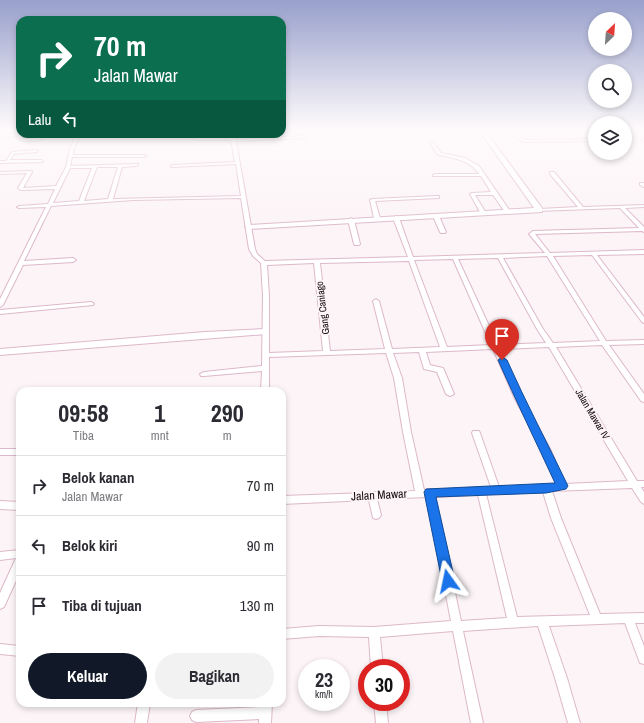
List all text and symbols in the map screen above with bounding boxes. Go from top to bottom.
north arrow [588,12,632,56]
map controls [588,12,632,160]
text: 70 m [94,27,146,65]
icon: right [28,32,80,84]
text: Jalan Mawar [94,63,178,88]
button: search [588,64,632,108]
icon: left [59,108,81,130]
text: Lalu [28,109,51,130]
button: layers [588,116,632,160]
street label: Gang Caniago [313,280,332,335]
pin [485,319,519,360]
icon: arrive [491,325,513,347]
street label: Jalan Mawar IV [572,387,613,442]
text: 09:58 [58,397,109,429]
text: 1 [154,397,165,429]
text: 290 [211,397,244,429]
text: Tiba [73,427,94,444]
text: mnt [151,427,169,444]
text: m [223,427,232,444]
text: Belok kanan [62,467,134,488]
icon: right [28,475,50,497]
text: 70 m [247,475,274,496]
street label: Jalan Mawar [351,486,408,504]
text: Jalan Mawar [62,488,122,505]
icon: left [28,535,50,557]
text: Belok kiri [62,535,117,556]
text: 90 m [247,535,274,556]
position arrow [427,560,469,602]
icon: arrive [28,595,50,617]
text: Tiba di tujuan [62,595,142,616]
text: 130 m [240,595,274,616]
button: Keluar [28,653,147,699]
button: Bagikan [155,653,274,699]
speed limit sign: 30 [358,659,410,711]
text: 23 [315,666,333,693]
text: km/h [315,688,333,701]

